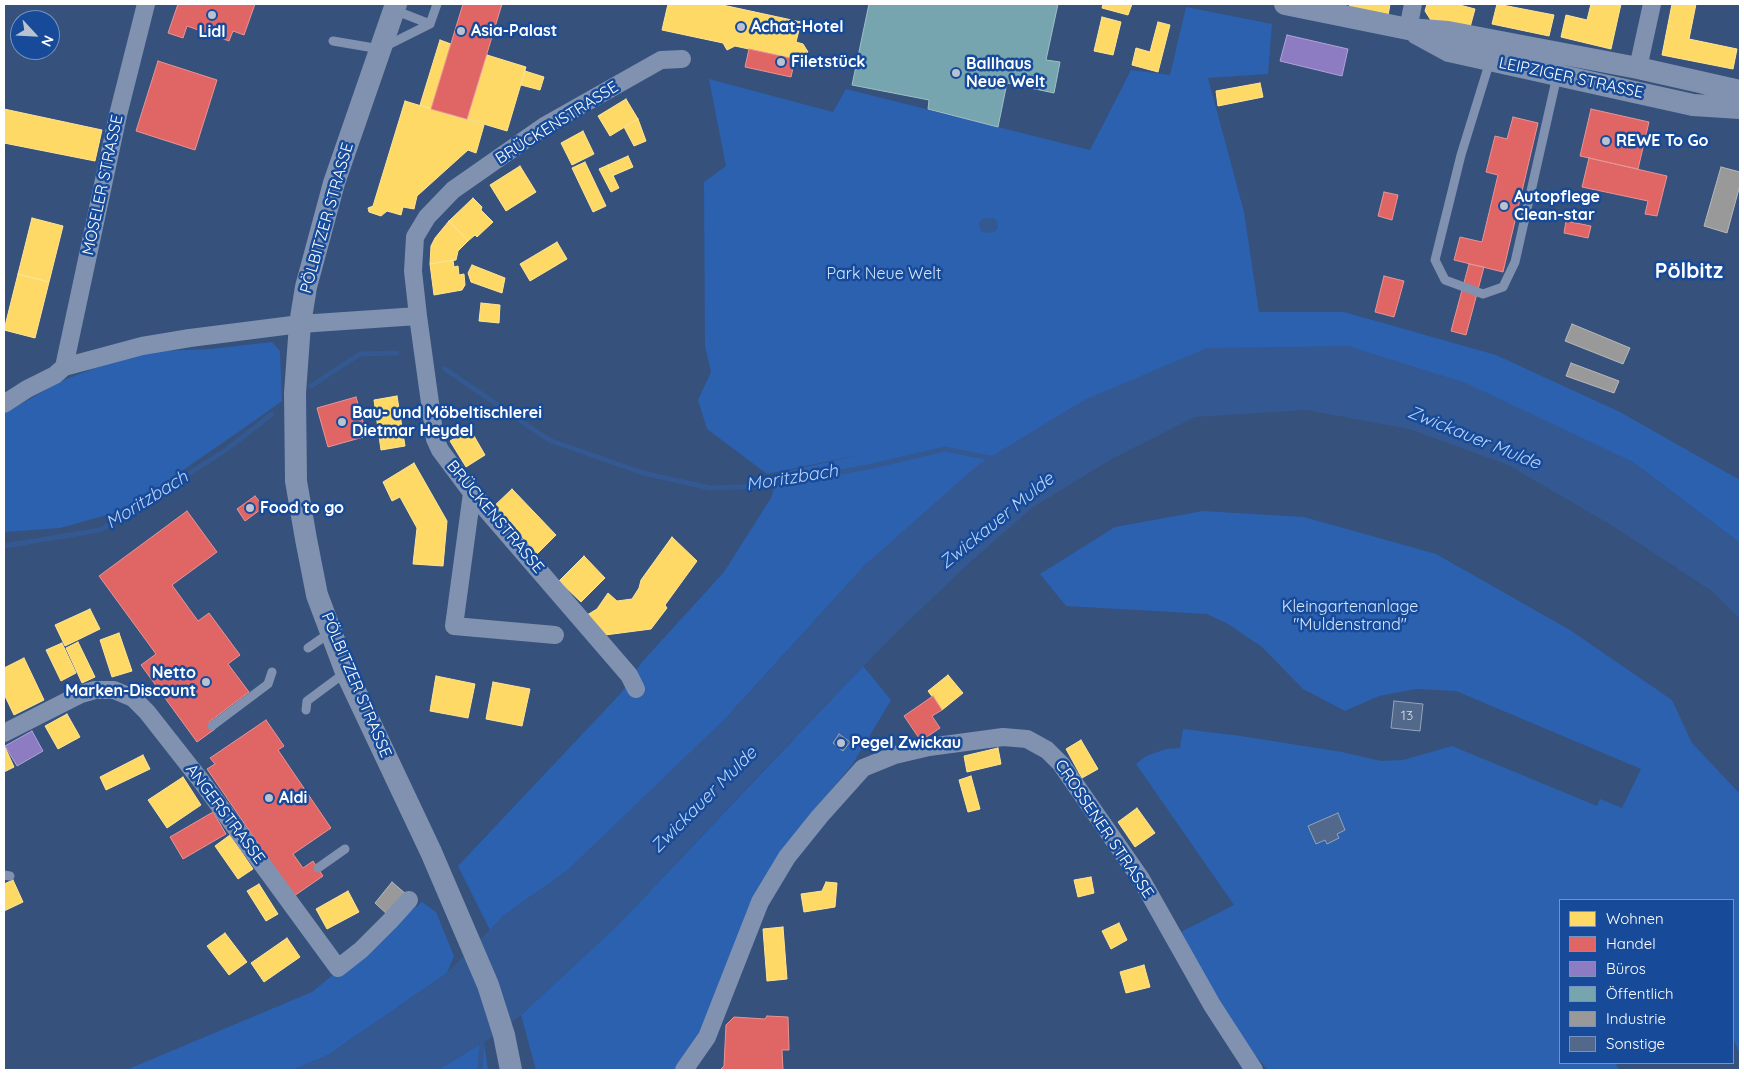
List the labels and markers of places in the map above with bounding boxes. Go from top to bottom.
marker: Lidl [206,9,218,21]
place label: Achat-Hotel [751,17,844,37]
place label: Asia-Palast [471,21,557,41]
marker: Achat-Hotel [735,21,747,33]
place label: Lidl [198,22,226,42]
marker: Asia-Palast [455,25,467,37]
place label: Filetstück [791,52,865,72]
place label: Ballhaus Neue Welt [966,54,1046,92]
marker: Filetstück [775,56,787,68]
marker: Ballhaus Neue Welt [950,67,962,79]
place label: REWE To Go [1616,131,1709,151]
marker: REWE To Go [1600,135,1612,147]
place label: Autopflege Clean-star [1514,187,1600,225]
marker: Autopflege Clean-star [1498,200,1510,212]
place label: Bau- und Möbeltischlerei Dietmar Heydel [352,403,542,441]
marker: Bau- und Möbeltischlerei Dietmar Heydel [336,416,348,428]
place label: Food to go [260,498,344,518]
marker: Food to go [244,502,256,514]
place label: Netto Marken-Discount [65,663,196,701]
marker: Netto Marken-Discount [200,676,212,688]
place label: Pegel Zwickau [851,733,961,753]
marker: Pegel Zwickau [835,737,847,749]
place label: Aldi [279,788,307,808]
marker: Aldi [263,792,275,804]

